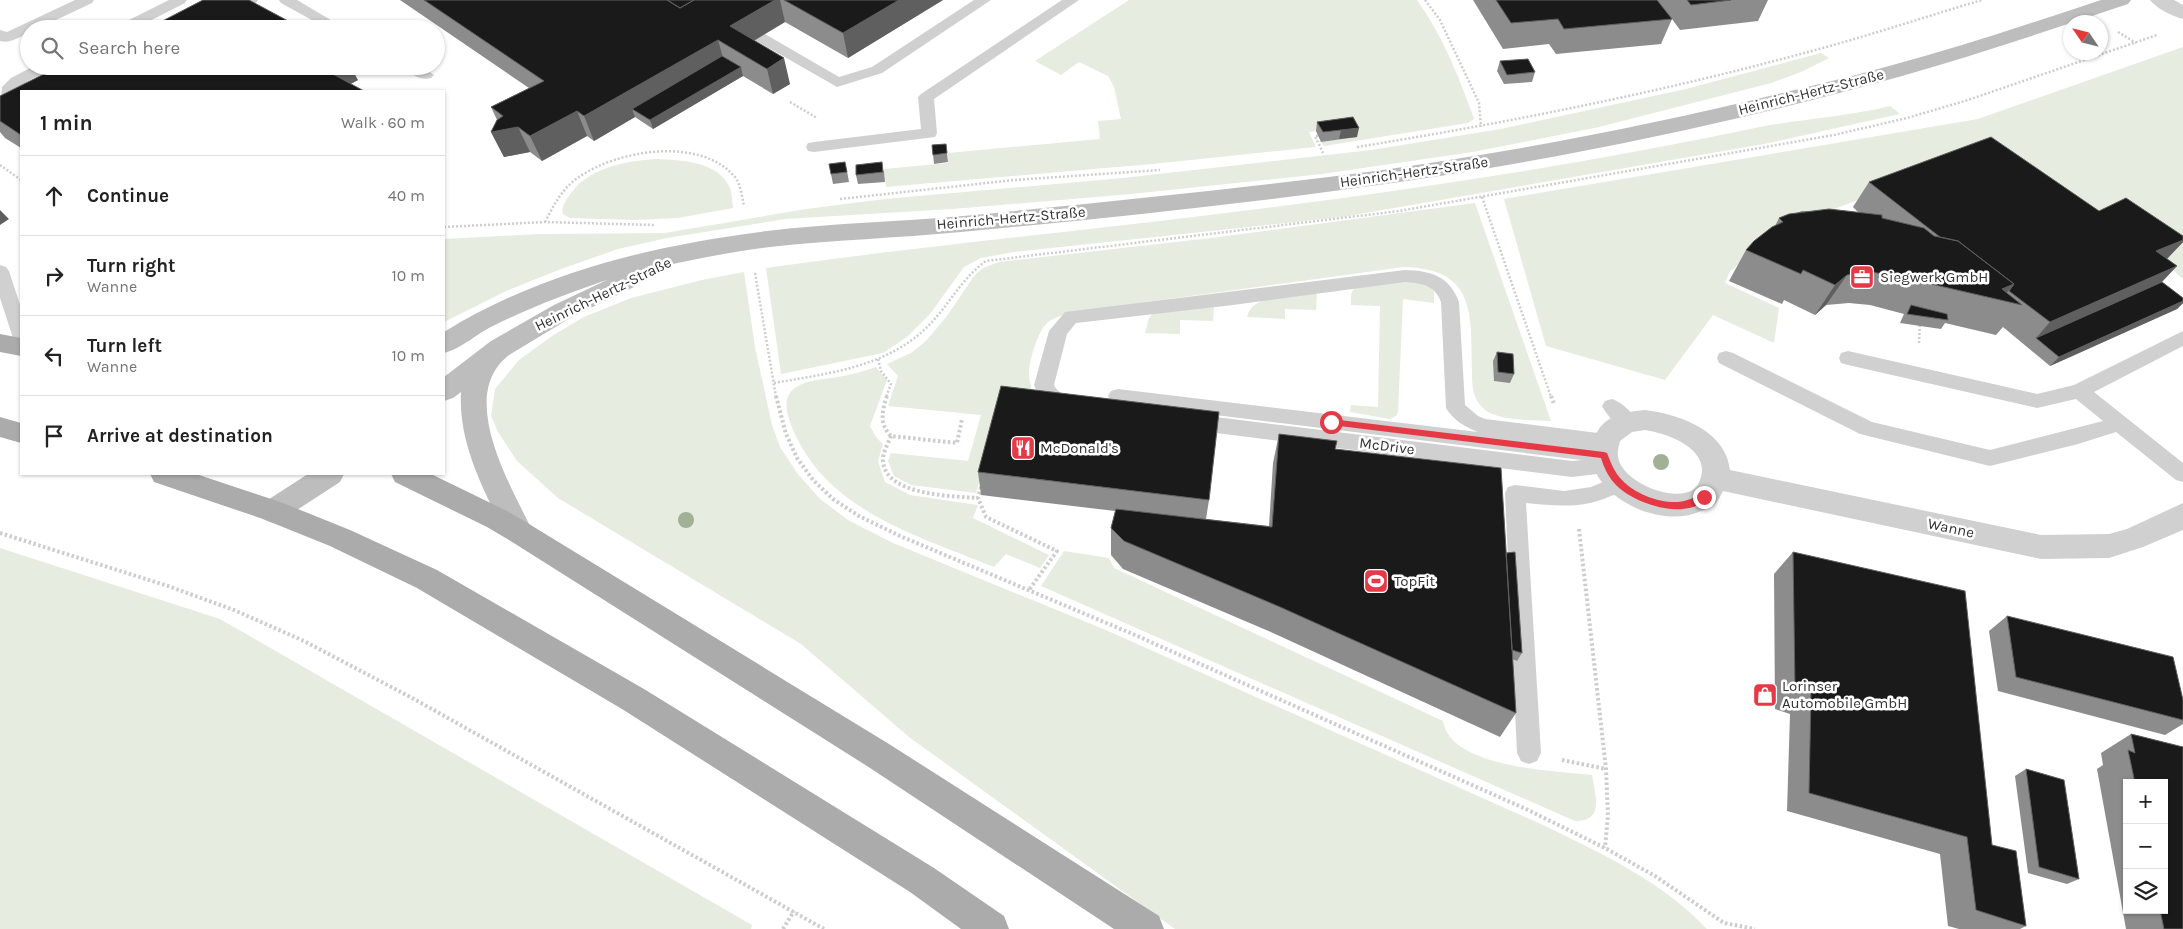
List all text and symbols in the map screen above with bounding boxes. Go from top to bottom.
north arrow [2063,15,2108,60]
search box [20,20,445,75]
icon: search [38,34,66,62]
text: Search here [78,37,180,59]
street label: Heinrich-Hertz-Straße [1736,65,1886,119]
text: 1 min [40,111,93,135]
text: Walk · 60 m [341,113,425,132]
street label: Heinrich-Hertz-Straße [1339,153,1489,191]
icon: ahead [40,182,68,210]
text: Continue [87,185,169,207]
text: 40 m [388,186,425,205]
street label: Heinrich-Hertz-Straße [936,203,1086,233]
street label: Heinrich-Hertz-Straße [532,253,674,335]
text: Turn right [87,255,176,277]
icon: right [40,262,68,290]
office icon: Siegwerk GmbH [1849,264,1875,290]
text: 10 m [391,266,425,285]
place label: Siegwerk GmbH [1880,268,1988,286]
text: Wanne [87,277,137,296]
text: Turn left [87,335,162,357]
icon: left [40,342,68,370]
text: 10 m [391,346,425,365]
text: Wanne [87,357,137,376]
route start [1320,411,1343,434]
icon: arrive [40,422,68,450]
text: Arrive at destination [87,425,273,447]
street label: McDrive [1358,434,1416,458]
restaurant icon: McDonald's [1010,435,1036,461]
place label: McDonald's [1040,439,1119,457]
route end [1693,486,1716,509]
street label: Wanne [1926,514,1976,542]
sports icon: TopFit [1363,568,1389,594]
place label: TopFit [1394,572,1436,590]
place label: Lorinser Automobile GmbH [1782,677,1907,712]
shop icon: Lorinser Automobile GmbH [1752,682,1778,708]
map controls [2123,779,2168,914]
button: + [2123,779,2168,824]
button: − [2123,824,2168,869]
button: layers [2123,869,2168,914]

